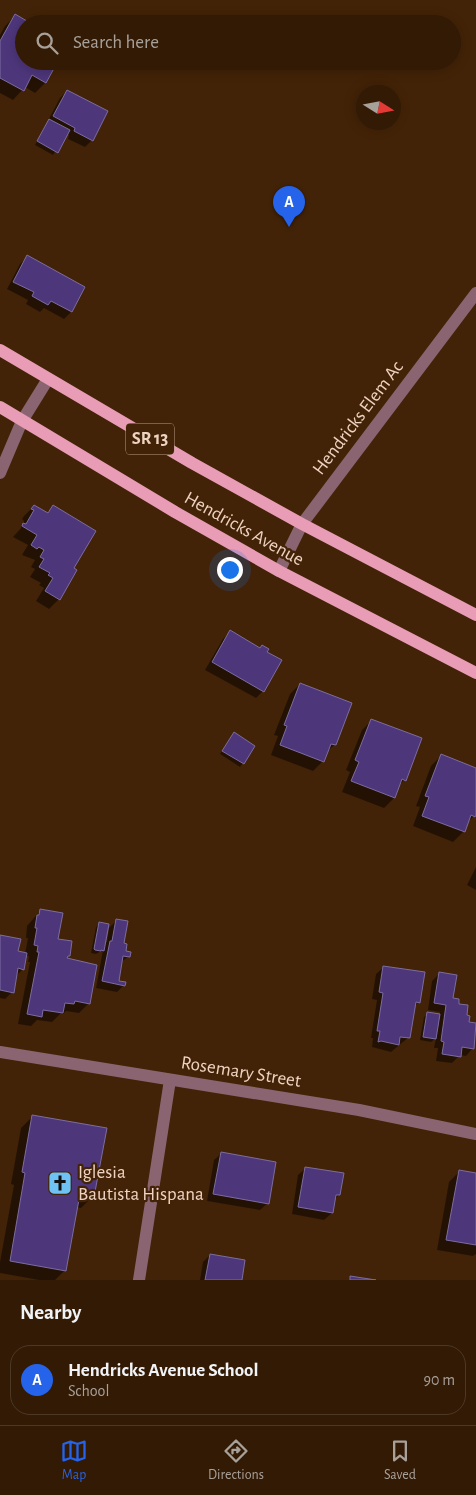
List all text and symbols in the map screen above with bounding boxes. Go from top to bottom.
search box [15,15,461,70]
icon: search [33,29,61,57]
text: Search here [73,33,159,52]
north arrow [356,85,401,130]
pin: A [273,186,305,227]
street label: Hendricks Elem Ac [309,358,407,478]
road number: SR 13 [126,424,174,454]
street label: Hendricks Avenue [181,488,307,570]
your location [217,557,243,583]
street label: Rosemary Street [180,1053,302,1091]
place label: Iglesia Bautista Hispana [78,1163,204,1204]
church icon: Iglesia Bautista Hispana [47,1170,73,1196]
text: Nearby [20,1302,81,1323]
text: Hendricks Avenue School [68,1361,258,1380]
text: A [32,1372,42,1388]
text: 90 m [424,1372,455,1388]
text: School [68,1383,109,1399]
tab: Map [60,1437,88,1484]
tab: Directions [208,1437,264,1484]
tab: Saved [384,1437,416,1484]

